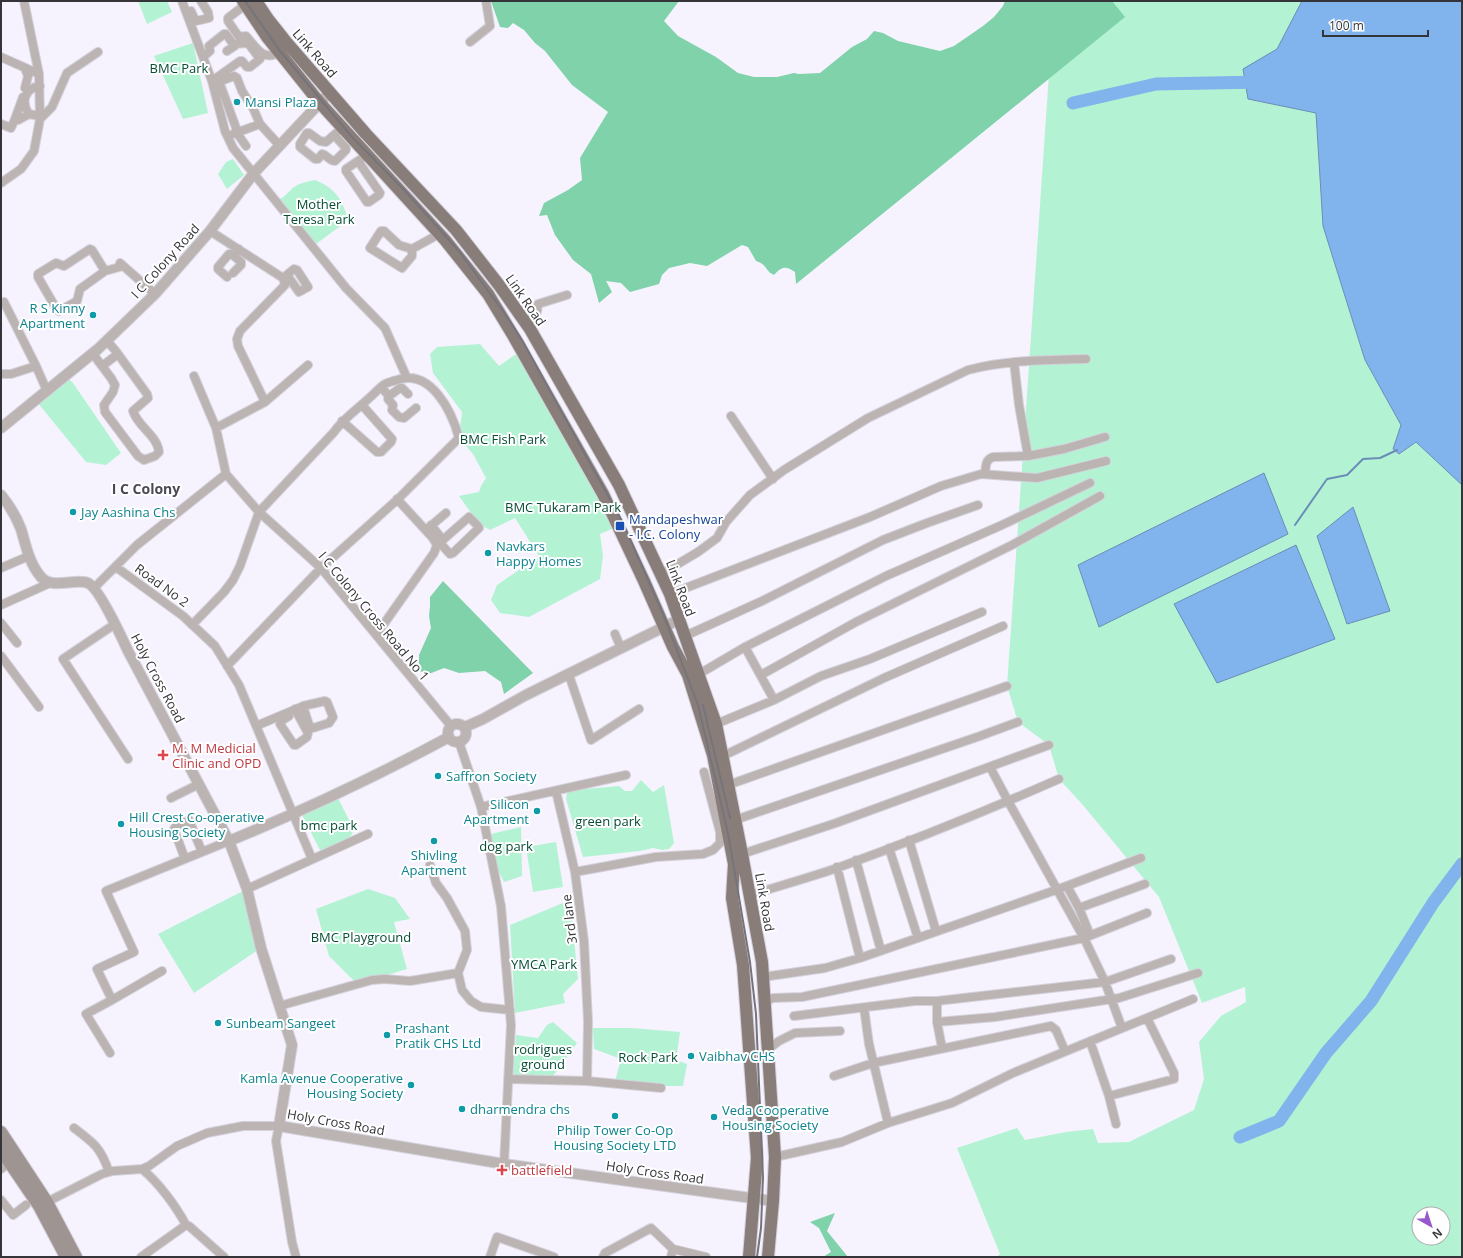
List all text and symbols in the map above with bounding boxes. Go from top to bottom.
scale bar [1323,12,1428,38]
text: 100 m [1329,17,1364,34]
street label: Link Road [289,25,341,81]
park label: BMC Park [150,59,209,77]
place label: Mansi Plaza [245,93,316,111]
marker: Mansi Plaza [232,97,242,107]
park label: Mother Teresa Park [283,195,355,228]
street label: I C Colony Road [127,220,203,302]
street label: Link Road [502,271,550,329]
place label: R S Kinny Apartment [20,299,85,332]
marker: R S Kinny Apartment [88,310,98,320]
park label: BMC Fish Park [460,430,546,448]
district label: I C Colony [112,479,180,498]
park label: BMC Tukaram Park [505,498,621,516]
place label: Jay Aashina Chs [79,503,175,521]
marker: Jay Aashina Chs [68,507,78,517]
place label: Mandapeshwar - I.C. Colony [629,510,724,543]
marker: Mandapeshwar - I.C. Colony [614,520,626,532]
place label: Navkars Happy Homes [496,537,582,570]
street label: I C Colony Cross Road No 1 [315,548,433,684]
marker: Navkars Happy Homes [483,548,493,558]
street label: Link Road [662,557,700,619]
street label: Road No 2 [131,559,193,611]
street label: Holy Cross Road [127,630,189,726]
place label: M. M Medicial Clinic and OPD [172,739,262,772]
marker: M. M Medicial Clinic and OPD [157,749,169,761]
place label: Saffron Society [446,767,537,785]
marker: Saffron Society [433,771,443,781]
place label: Silicon Apartment [464,795,529,828]
marker: Silicon Apartment [532,806,542,816]
place label: Hill Crest Co-operative Housing Society [129,808,264,841]
park label: green park [575,812,641,830]
park label: bmc park [301,816,358,834]
marker: Hill Crest Co-operative Housing Society [116,819,126,829]
marker: Shivling Apartment [429,836,439,846]
park label: dog park [479,837,533,855]
place label: Shivling Apartment [401,846,467,879]
street label: Link Road [751,871,779,933]
street label: 3rd lane [557,893,581,945]
park label: BMC Playground [311,928,411,946]
park label: YMCA Park [511,955,577,973]
place label: Sunbeam Sangeet [226,1014,336,1032]
marker: Sunbeam Sangeet [213,1018,223,1028]
place label: Prashant Pratik CHS Ltd [395,1019,481,1052]
marker: Prashant Pratik CHS Ltd [382,1030,392,1040]
park label: rodrigues ground [514,1040,572,1073]
place label: Vaibhav CHS [699,1047,775,1065]
park label: Rock Park [618,1048,678,1066]
marker: Vaibhav CHS [686,1051,696,1061]
place label: Kamla Avenue Cooperative Housing Society [240,1069,403,1102]
marker: Kamla Avenue Cooperative Housing Society [406,1080,416,1090]
place label: dharmendra chs [470,1100,570,1118]
place label: Veda Cooperative Housing Society [722,1101,829,1134]
marker: dharmendra chs [457,1104,467,1114]
street label: Holy Cross Road [286,1105,386,1139]
marker: Philip Tower Co-Op Housing Society LTD [610,1111,620,1121]
marker: Veda Cooperative Housing Society [709,1112,719,1122]
place label: Philip Tower Co-Op Housing Society LTD [554,1121,676,1154]
street label: Holy Cross Road [605,1156,705,1188]
place label: battlefield [511,1161,572,1179]
marker: battlefield [496,1164,508,1176]
north arrow [1411,1206,1451,1246]
text: N [1429,1226,1446,1243]

